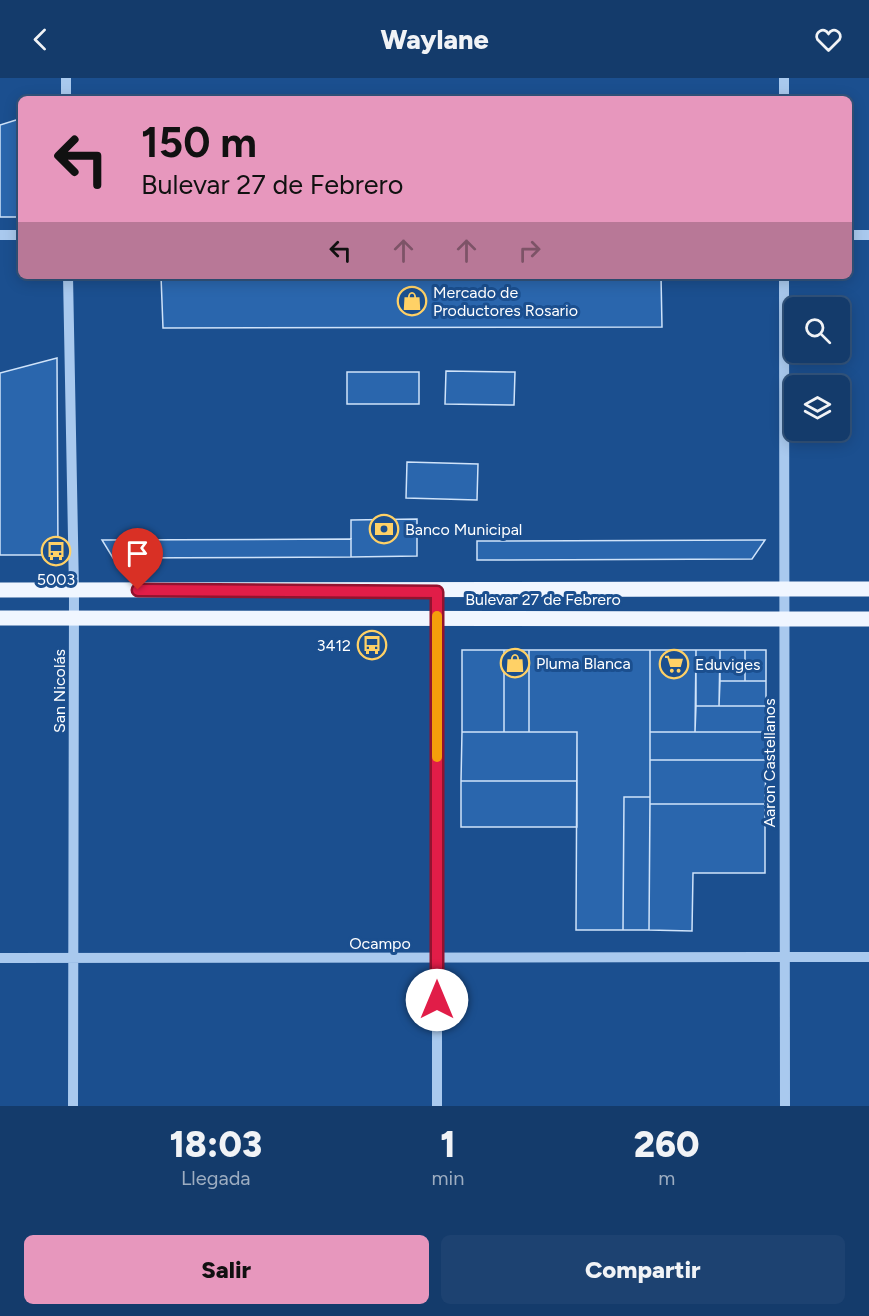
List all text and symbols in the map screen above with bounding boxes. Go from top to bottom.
icon: back [24,23,57,56]
text: Waylane [380,23,489,56]
icon: heart [812,23,845,56]
text: 150 m [141,117,257,168]
icon: left [42,120,120,198]
text: Bulevar 27 de Febrero [141,168,403,201]
icon: left [324,234,357,267]
icon: ahead [387,234,420,267]
icon: ahead [450,234,483,267]
icon: right [513,234,546,267]
place label: Mercado de Productores Rosario [433,283,578,320]
shop icon: Mercado de Productores Rosario [396,285,428,317]
map controls [784,297,850,441]
button: search [784,297,850,363]
button: layers [784,375,850,441]
bank icon: Banco Municipal [368,513,400,545]
place label: Banco Municipal [405,520,522,539]
pin [112,528,163,590]
bus stop icon: 5003 [40,535,72,567]
icon: arrive [121,537,154,570]
place label: 5003 [37,570,75,589]
street label: Bulevar 27 de Febrero [465,590,621,609]
bus stop icon: 3412 [356,629,388,661]
place label: 3412 [317,636,351,655]
shop icon: Pluma Blanca [499,647,531,679]
supermarket icon: Eduviges [658,648,690,680]
street label: San Nicolás [50,649,69,733]
place label: Pluma Blanca [536,654,631,673]
place label: Eduviges [695,655,760,674]
street label: Aaron Castellanos [760,698,779,828]
street label: Ocampo [349,934,411,953]
position arrow [405,968,469,1032]
text: 18:03 [169,1123,262,1166]
text: 1 [440,1123,456,1166]
text: 260 [634,1123,700,1166]
text: Llegada [181,1166,251,1190]
text: min [432,1166,464,1190]
text: m [658,1166,675,1190]
button: Salir [24,1235,429,1304]
button: Compartir [441,1235,845,1304]

